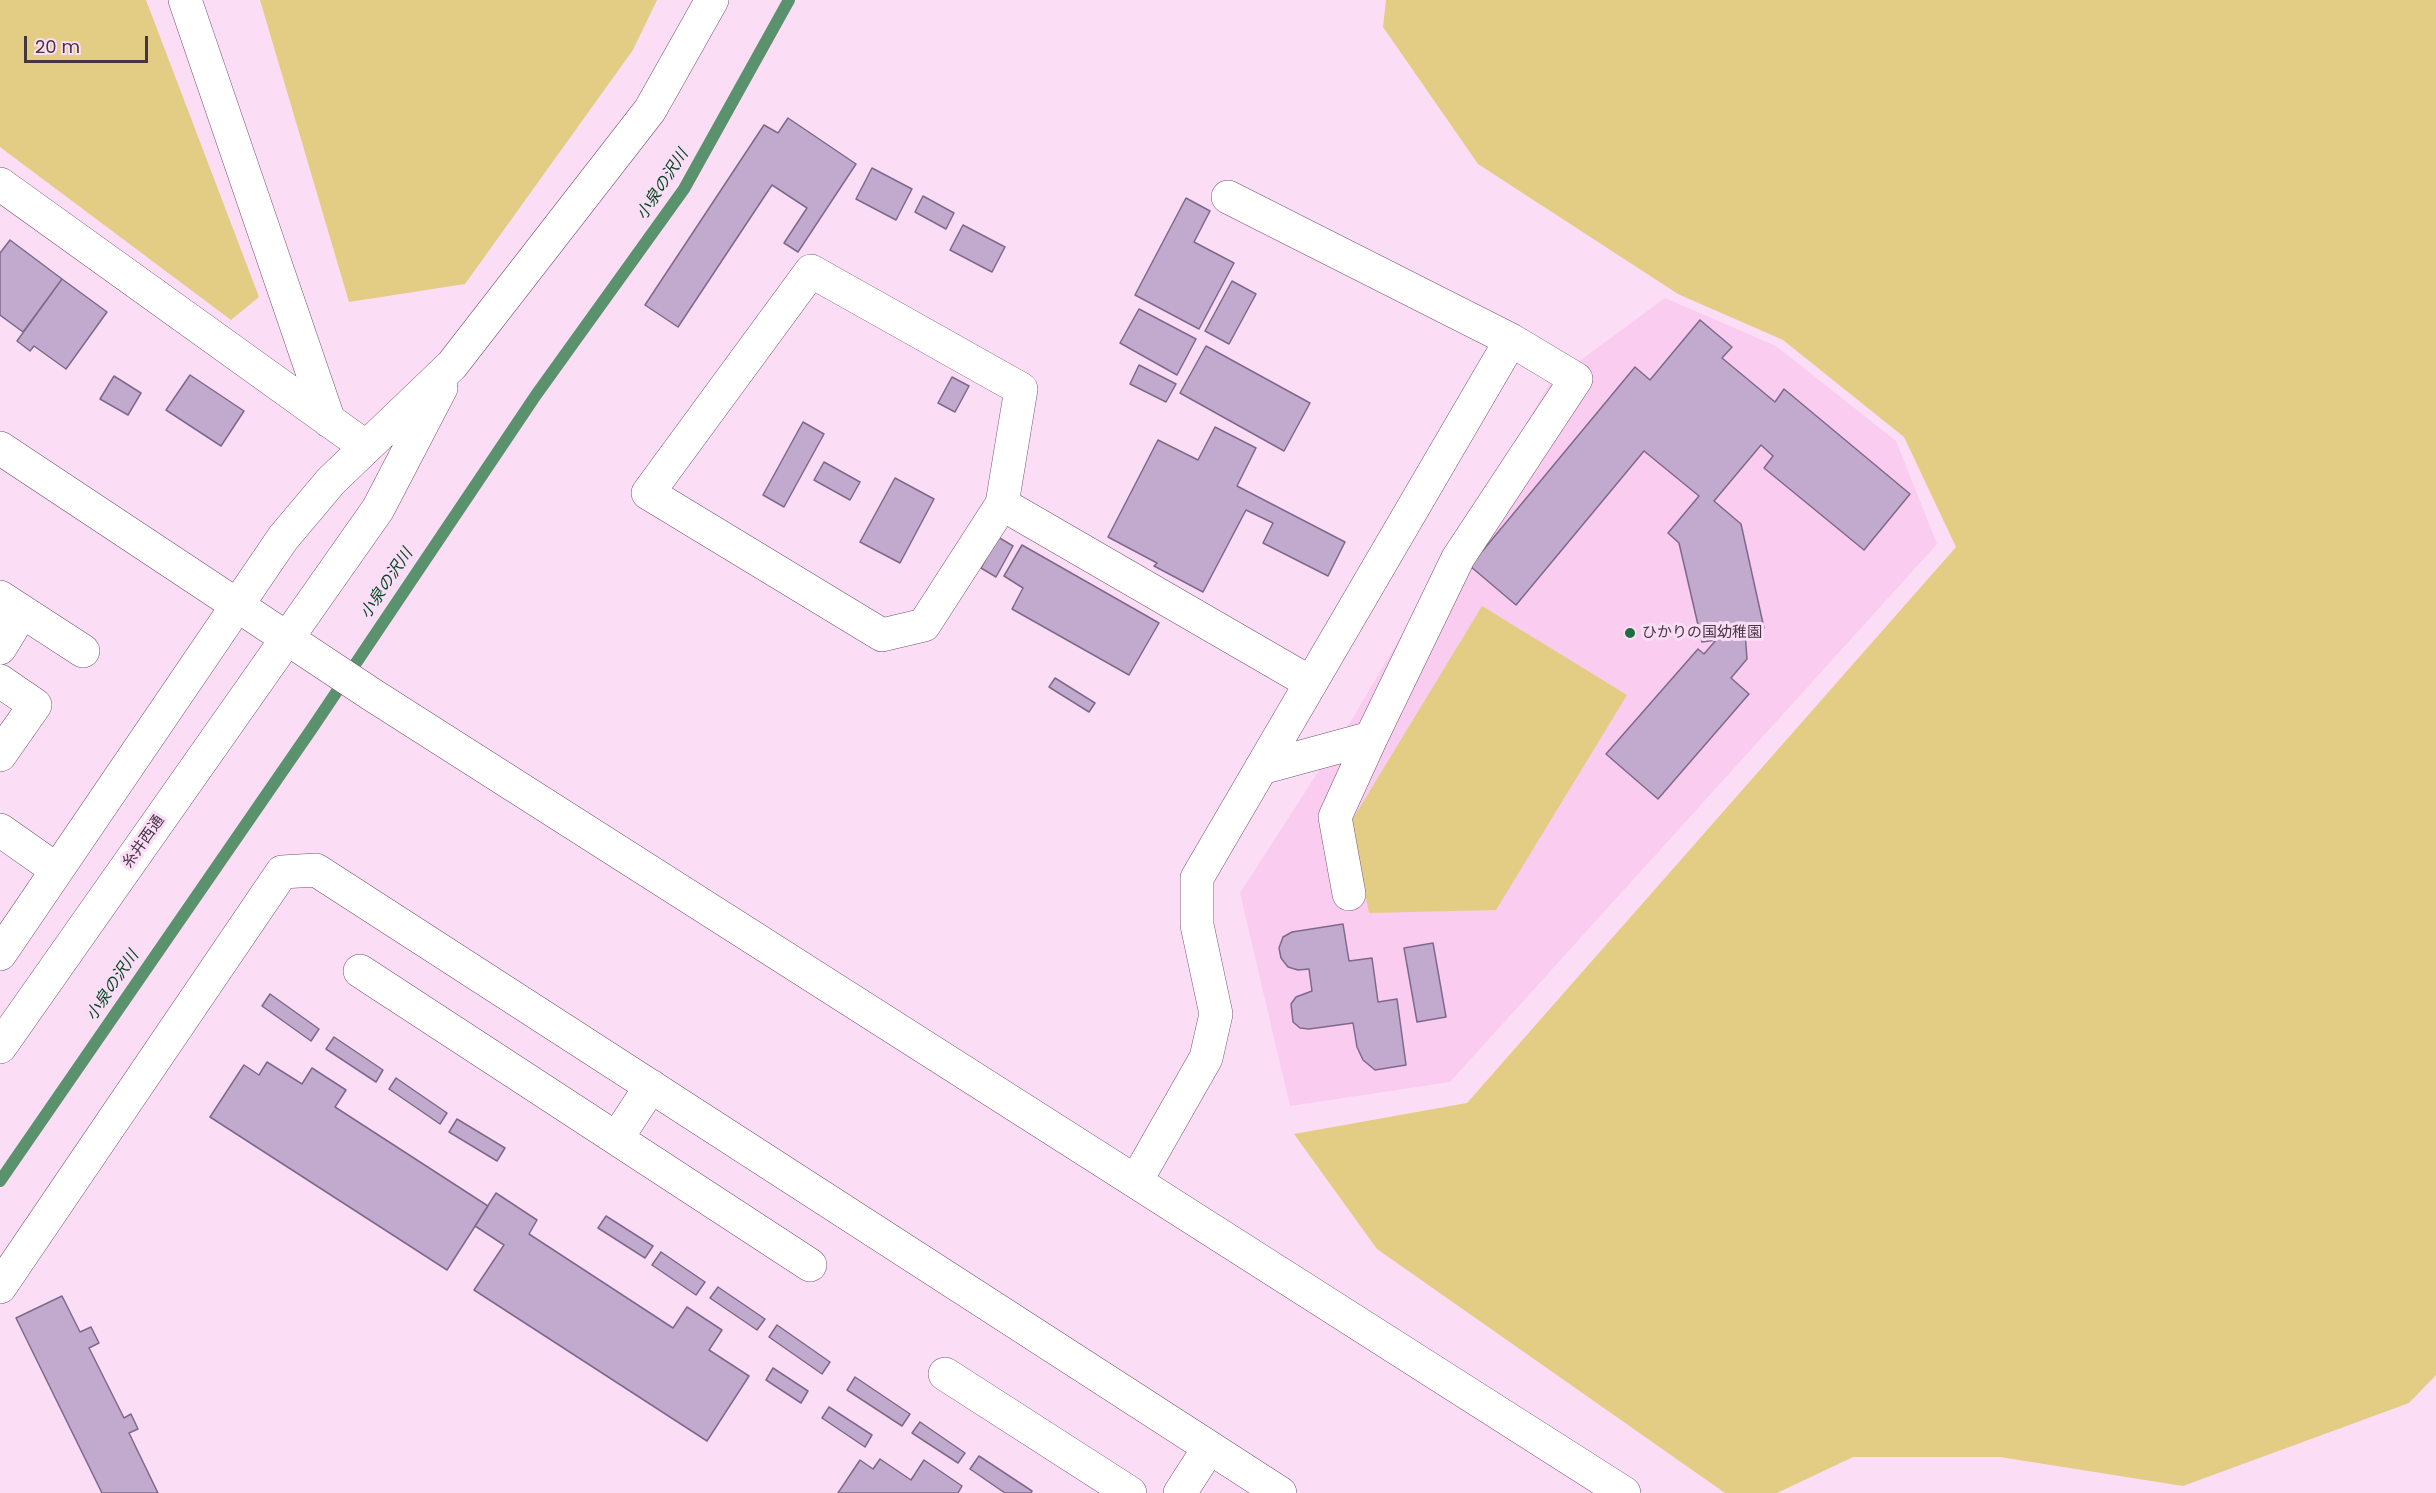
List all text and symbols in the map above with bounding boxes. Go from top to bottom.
scale bar [27,24,152,62]
text: 20 m [35,34,80,59]
water label: 小泉の沢川 [633,146,693,224]
water label: 小泉の沢川 [357,545,417,623]
place label: ひかりの国幼稚園 [1642,624,1762,642]
marker: ひかりの国幼稚園 [1623,626,1637,640]
street label: 糸井西通 [119,812,169,872]
water label: 小泉の沢川 [83,947,143,1025]

